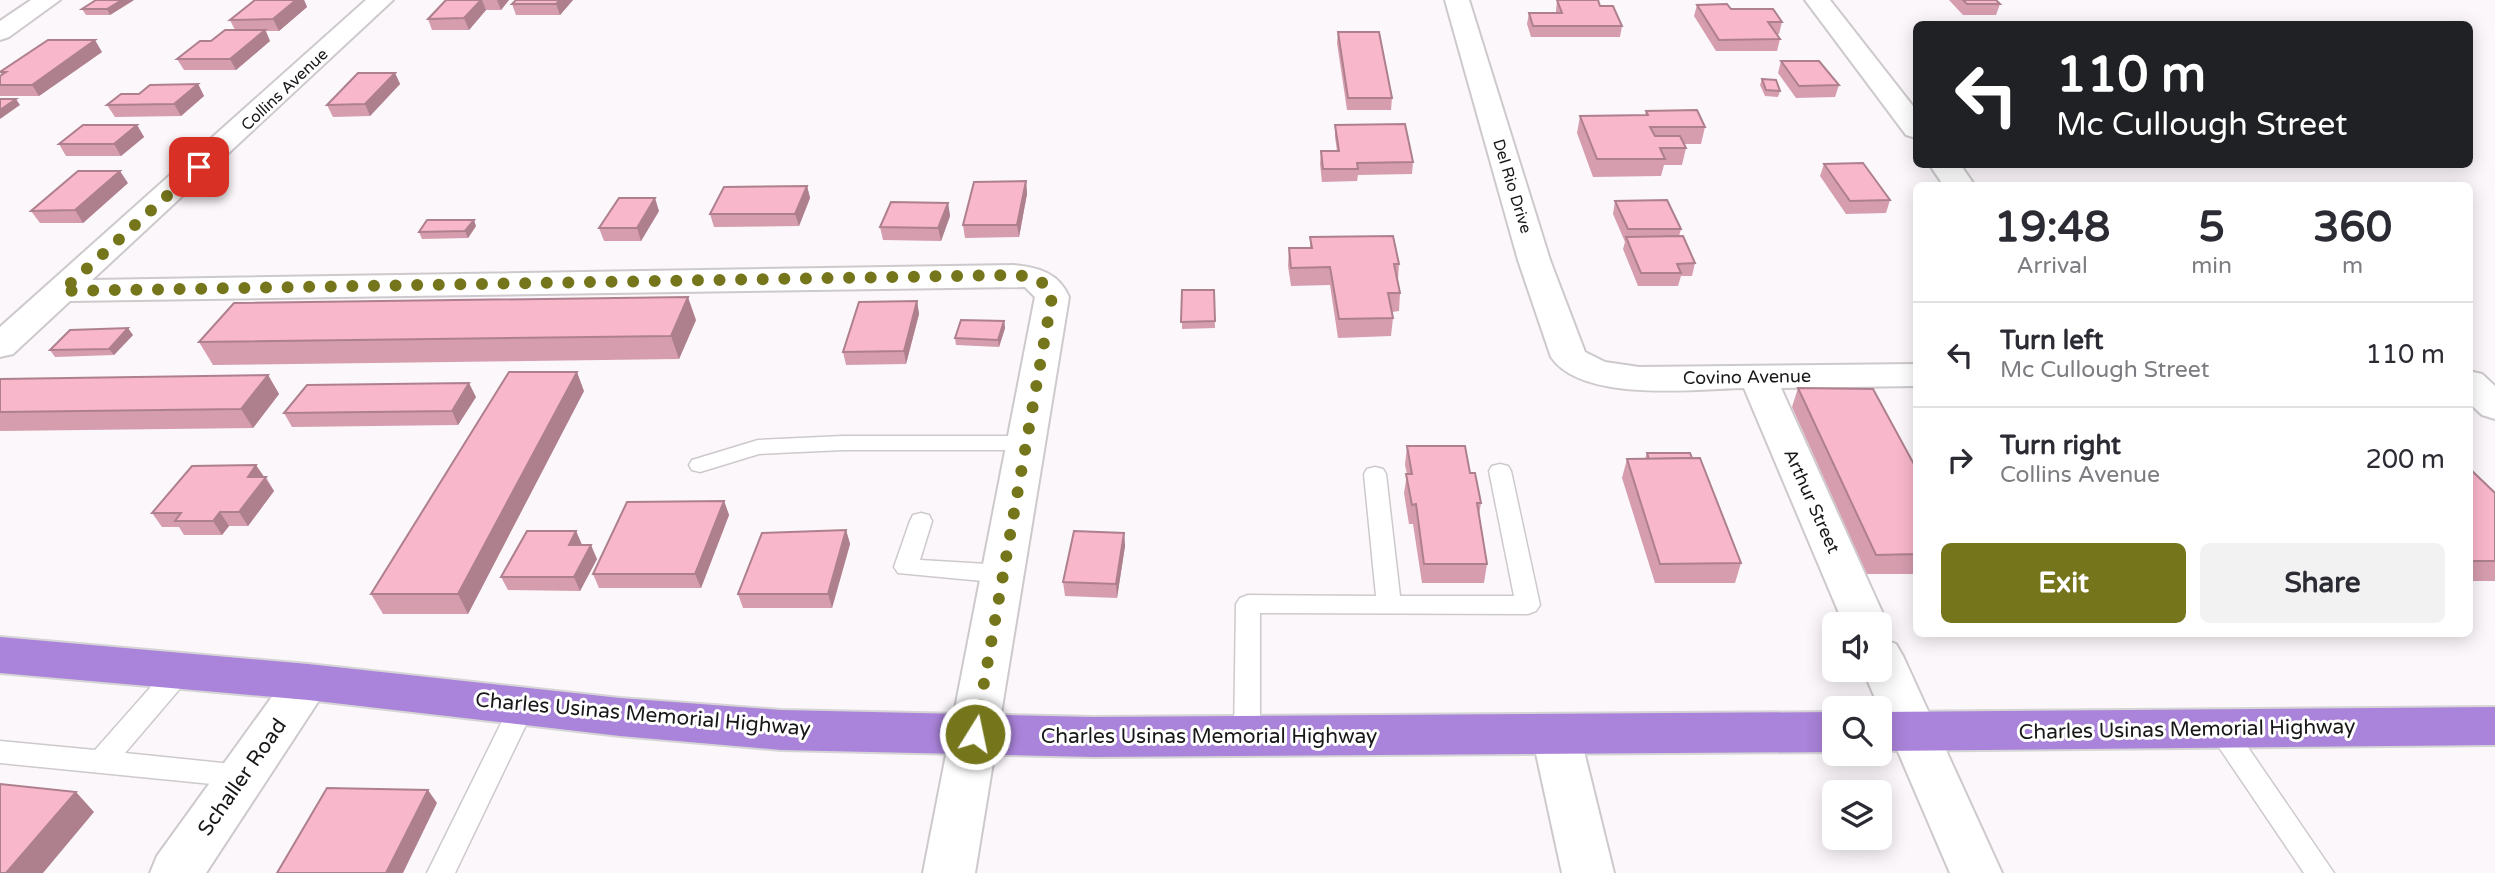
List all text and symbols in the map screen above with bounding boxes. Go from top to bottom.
street label: Collins Avenue [237,44,332,135]
text: 110 m [2056,46,2206,105]
icon: left [1941,49,2032,140]
text: Mc Cullough Street [2056,106,2348,144]
pin [169,137,229,197]
street label: Del Rio Drive [1488,137,1536,236]
icon: arrive [180,148,218,186]
text: 19:48 [1994,202,2110,253]
text: 5 [2198,202,2225,253]
text: 360 [2313,202,2392,253]
text: Arrival [2017,252,2088,280]
text: min [2191,252,2232,280]
text: m [2342,252,2363,280]
text: Turn left [2000,325,2103,356]
icon: left [1941,336,1979,374]
text: 110 m [2365,339,2445,370]
text: Mc Cullough Street [2000,356,2210,384]
street label: Covino Avenue [1683,365,1811,389]
text: Turn right [2000,430,2121,461]
icon: right [1941,441,1979,479]
text: 200 m [2365,444,2445,475]
street label: Arthur Street [1779,445,1845,557]
text: Collins Avenue [2000,461,2160,489]
button: Exit [1941,543,2186,623]
button: Share [2200,543,2445,623]
map controls [1822,612,1892,850]
button: sound [1822,612,1892,682]
street label: Charles Usinas Memorial Highway [474,687,812,742]
button: search [1822,696,1892,766]
position arrow [938,697,1012,771]
street label: Schaller Road [193,714,292,841]
street label: Charles Usinas Memorial Highway [2018,714,2356,745]
street label: Charles Usinas Memorial Highway [1041,724,1377,749]
button: layers [1822,780,1892,850]

